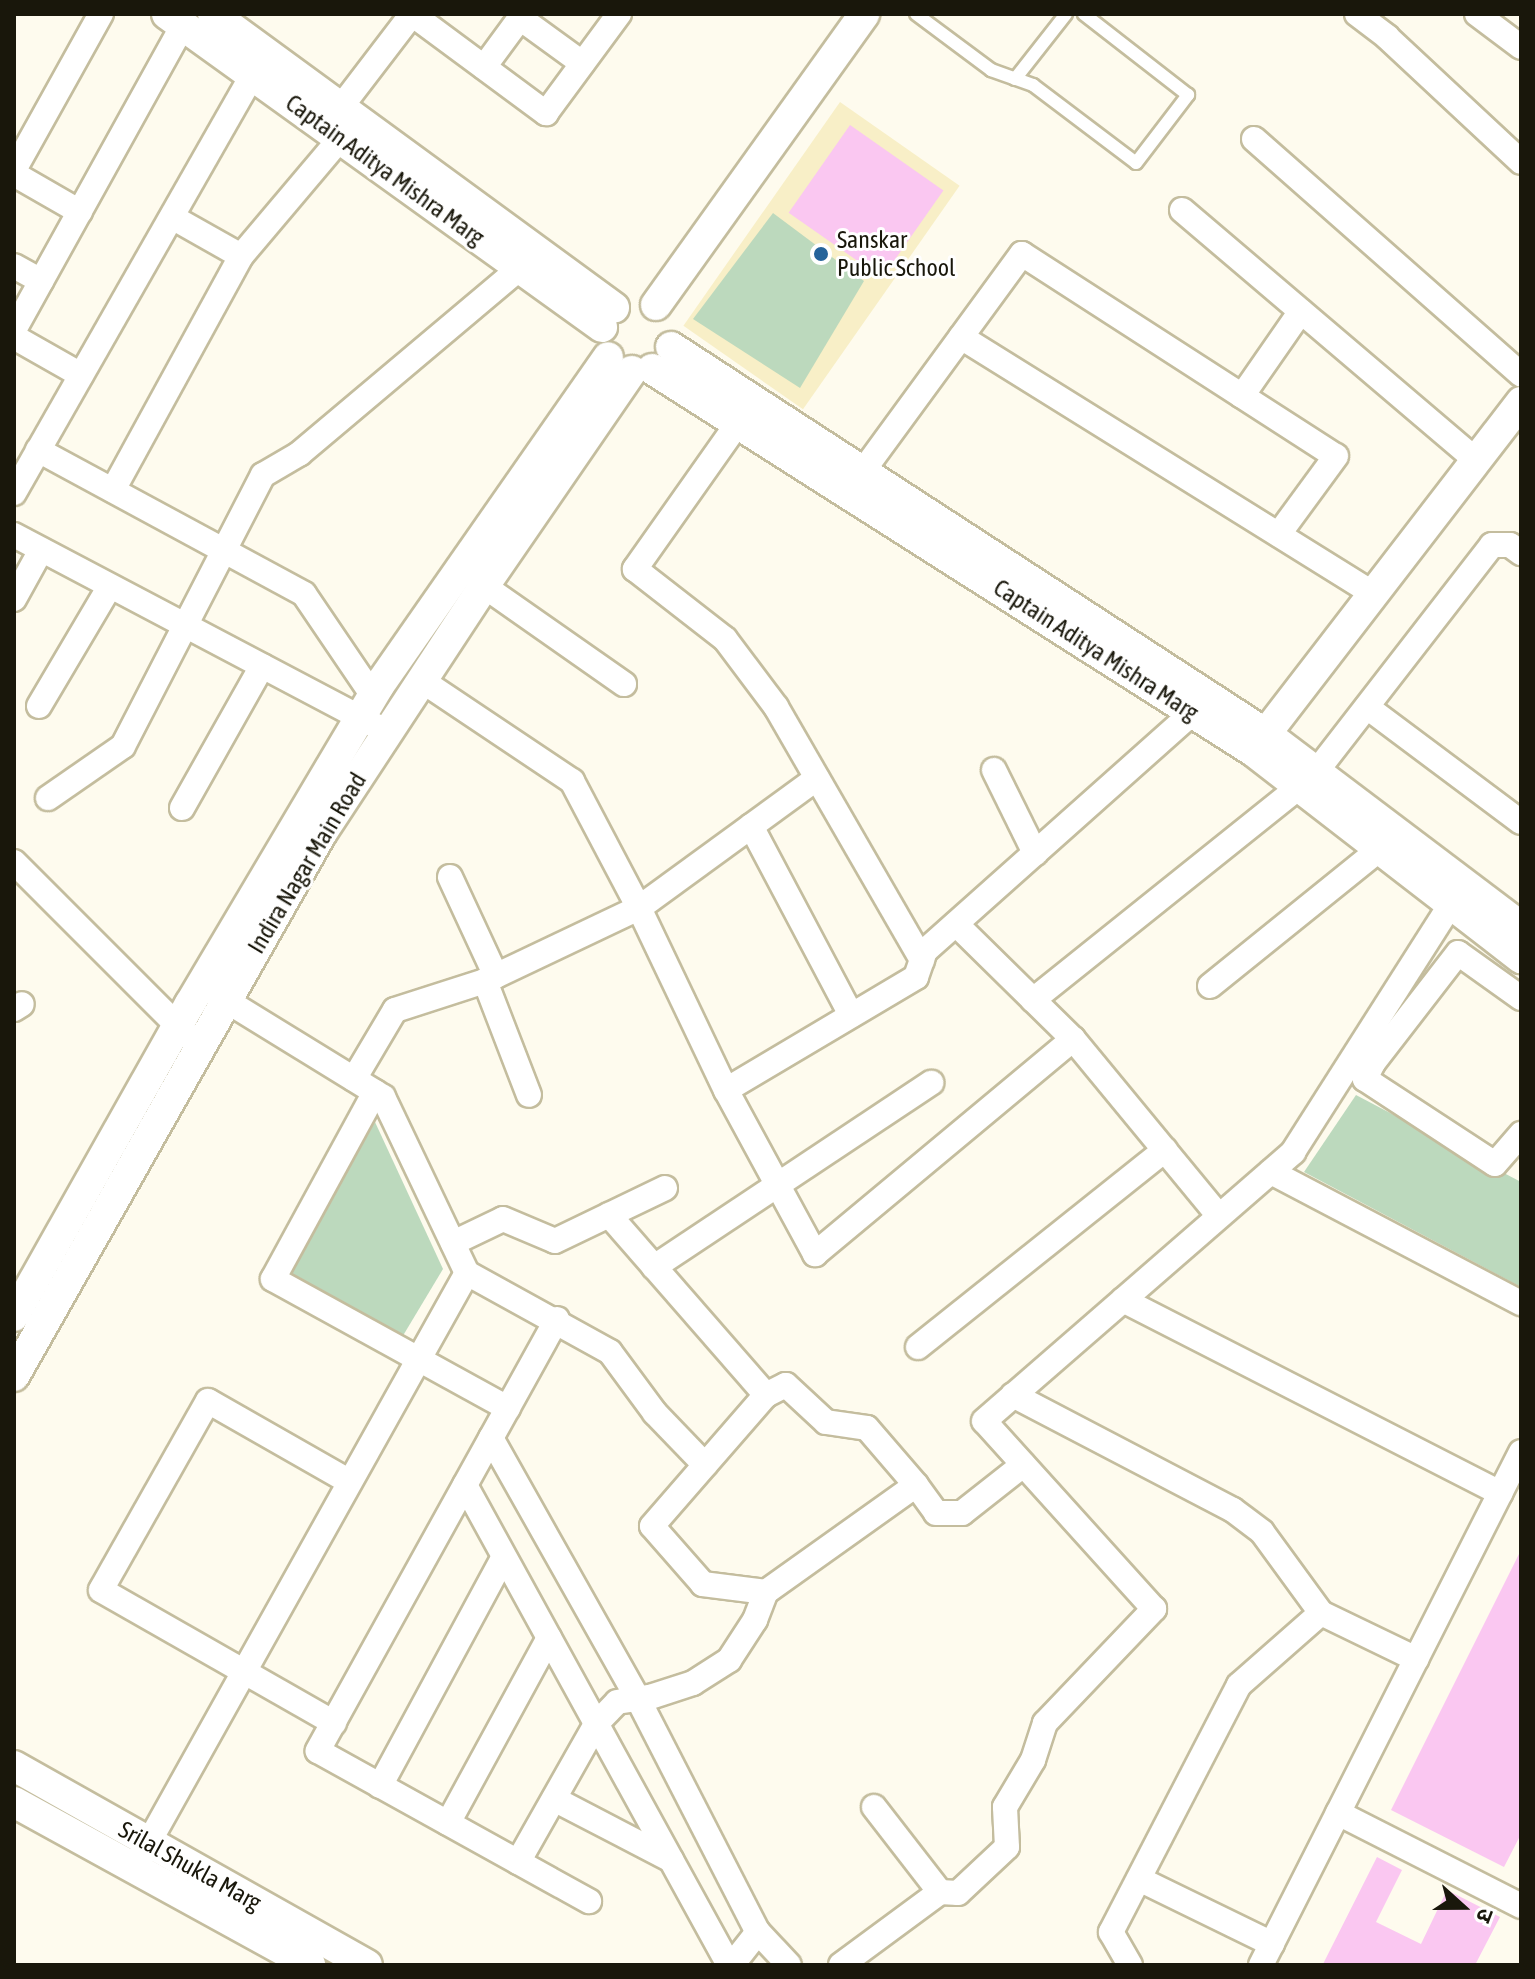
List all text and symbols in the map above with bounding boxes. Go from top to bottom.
street label: Captain Aditya Mishra Marg [280,88,490,252]
place label: Sanskar Public School [837,226,955,282]
marker: Sanskar Public School [812,245,830,263]
street label: Captain Aditya Mishra Marg [988,573,1204,727]
street label: Indira Nagar Main Road [242,767,372,959]
street label: Srilal Shukla Marg [114,1815,266,1917]
north arrow [1423,1867,1503,1947]
text: उ [1471,1905,1500,1926]

